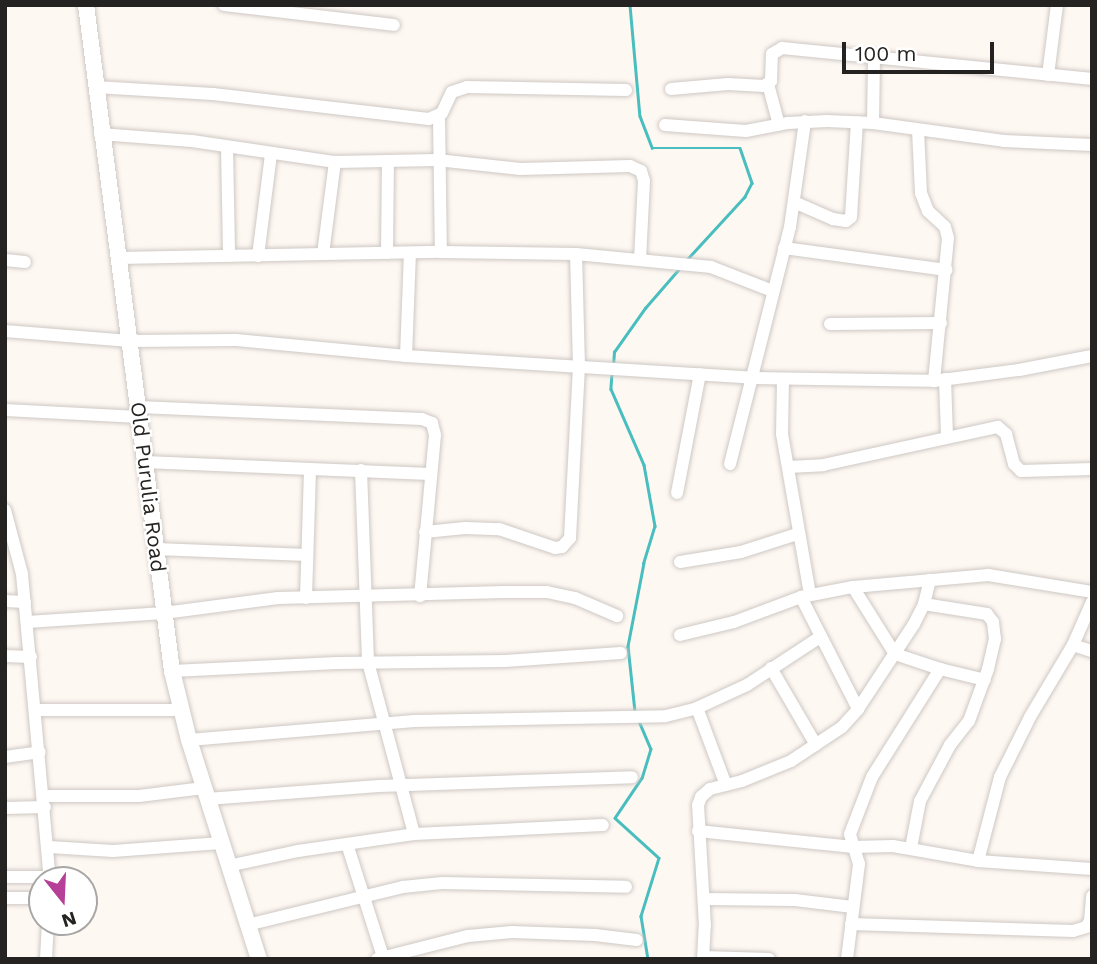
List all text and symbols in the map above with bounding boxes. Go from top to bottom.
scale bar [845,28,997,72]
text: 100 m [855,41,917,66]
street label: Old Purulia Road [125,400,171,574]
north arrow [28,866,98,936]
text: N [59,906,79,933]

